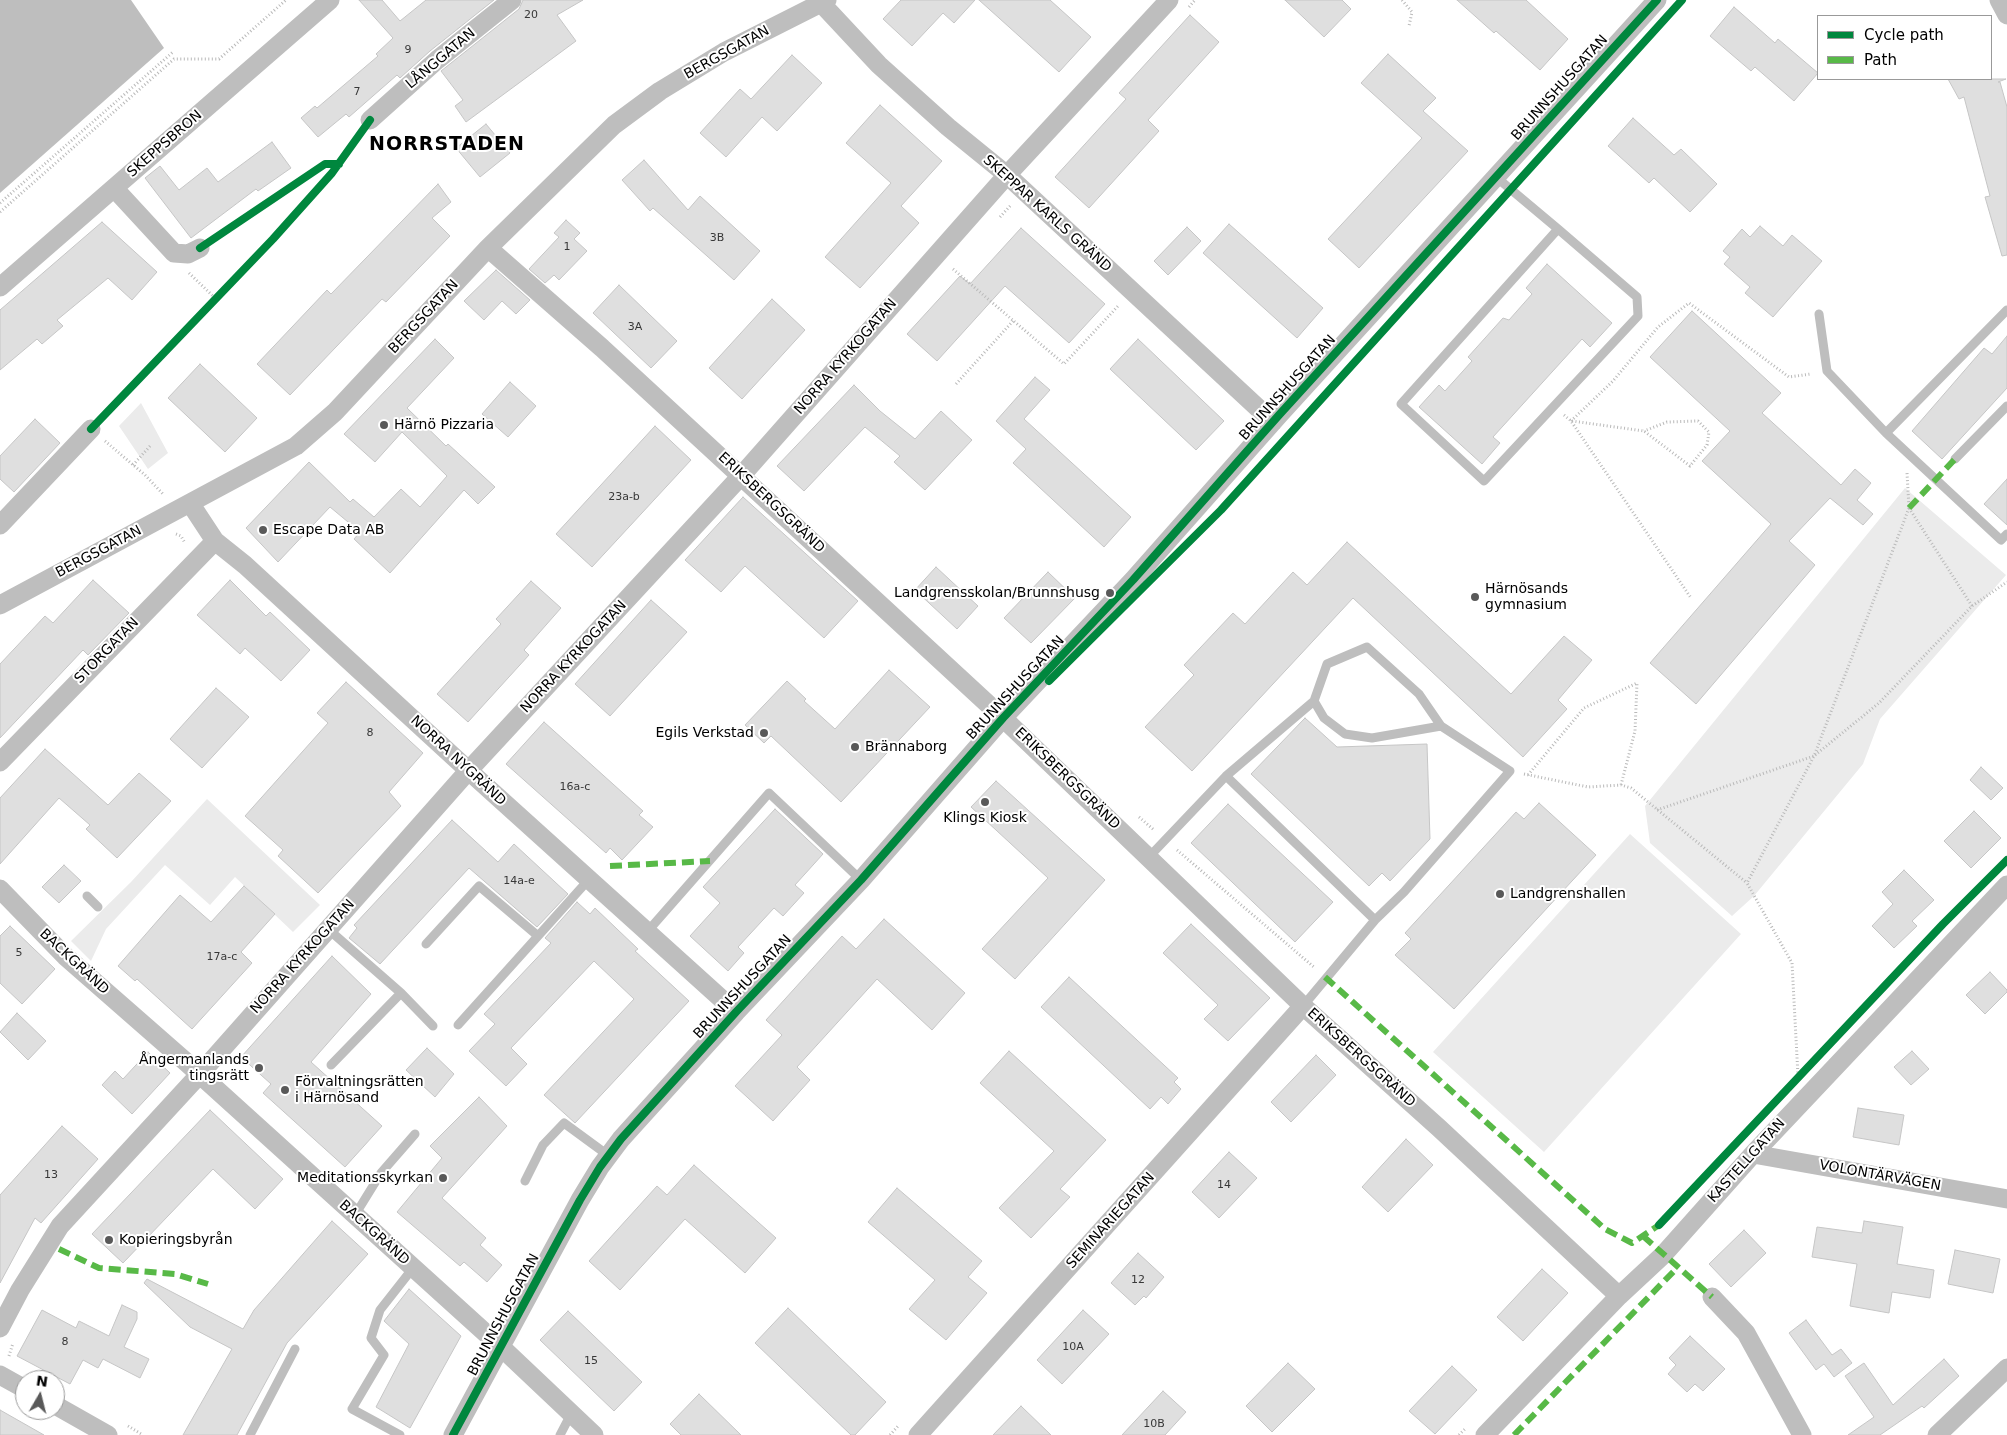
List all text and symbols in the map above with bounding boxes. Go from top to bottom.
house number: 20 [524,8,538,22]
legend [1817,15,1992,80]
street label: BERGSGATAN [681,23,773,83]
street label: LÅNGGATAN [403,25,479,93]
text: Cycle path [1864,26,1944,44]
street label: BRUNNSHUSGATAN [1508,32,1612,144]
house number: 9 [405,43,411,57]
text: Path [1864,51,1897,69]
house number: 7 [354,85,360,99]
street label: SKEPPSBRON [124,107,206,181]
district label: NORRSTADEN [368,134,526,156]
street label: SKEPPAR KARLS GRÄND [979,152,1115,276]
house number: 3B [710,231,724,245]
house number: 1 [564,240,570,254]
street label: BERGSGATAN [386,277,462,357]
street label: NORRA KYRKOGATAN [791,296,901,418]
house number: 3A [628,320,642,334]
street label: BRUNNSHUSGATAN [1236,332,1340,444]
place label: Härnö Pizzaria [394,417,494,433]
marker: Härnö Pizzaria [378,419,390,431]
street label: ERIKSBERGSGRÄND [714,449,828,557]
house number: 23a-b [608,490,640,504]
street label: BERGSGATAN [53,522,145,582]
place label: Escape Data AB [273,522,384,538]
marker: Escape Data AB [257,524,269,536]
place label: Härnösands gymnasium [1485,581,1568,614]
place label: Landgrensskolan/Brunnshusg [894,585,1100,601]
marker: Landgrensskolan/Brunnshusg [1104,587,1116,599]
marker: Härnösands gymnasium [1469,591,1481,603]
street label: NORRA KYRKOGATAN [518,597,630,717]
street label: STORGATAN [71,615,143,687]
street label: BRUNNSHUSGATAN [964,633,1068,743]
street label: NORRA NYGRÄND [407,712,509,810]
street label: ERIKSBERGSGRÄND [1011,724,1123,834]
place label: Egils Verkstad [656,725,754,741]
house number: 8 [367,726,373,740]
marker: Egils Verkstad [758,727,770,739]
place label: Brännaborg [865,739,947,755]
marker: Brännaborg [849,741,861,753]
house number: 16a-c [560,780,590,794]
marker: Klings Kiosk [979,796,991,808]
place label: Klings Kiosk [943,810,1027,826]
house number: 14a-e [503,874,535,888]
place label: Landgrenshallen [1510,886,1626,902]
marker: Landgrenshallen [1494,888,1506,900]
street label: NORRA KYRKOGATAN [247,897,359,1017]
street label: BACKGRÄND [36,926,112,998]
street label: BRUNNSHUSGATAN [691,932,795,1042]
house number: 5 [16,946,22,960]
house number: 17a-c [207,950,237,964]
street label: ERIKSBERGSGRÄND [1304,1005,1418,1111]
place label: Ångermanlands tingsrätt [139,1052,249,1084]
marker: Ångermanlands tingsrätt [253,1062,265,1074]
place label: Förvaltningsrätten i Härnösand [295,1074,424,1106]
marker: Förvaltningsrätten i Härnösand [279,1084,291,1096]
street label: KASTELLGATAN [1705,1116,1789,1206]
street label: VOLONTÄRVÄGEN [1818,1157,1942,1195]
house number: 13 [44,1168,58,1182]
street label: SEMINARIEGATAN [1063,1169,1159,1273]
place label: Meditationsskyrkan [297,1170,433,1186]
marker: Meditationsskyrkan [437,1172,449,1184]
house number: 14 [1217,1178,1231,1192]
street label: BACKGRÄND [335,1197,413,1269]
place label: Kopieringsbyrån [119,1232,233,1248]
marker: Kopieringsbyrån [103,1234,115,1246]
street label: BRUNNSHUSGATAN [465,1251,543,1379]
house number: 12 [1131,1273,1145,1287]
house number: 8 [62,1335,68,1349]
house number: 10A [1062,1340,1084,1354]
house number: 15 [584,1354,598,1368]
north arrow [15,1370,65,1420]
text: N [35,1372,49,1390]
house number: 10B [1143,1417,1165,1431]

